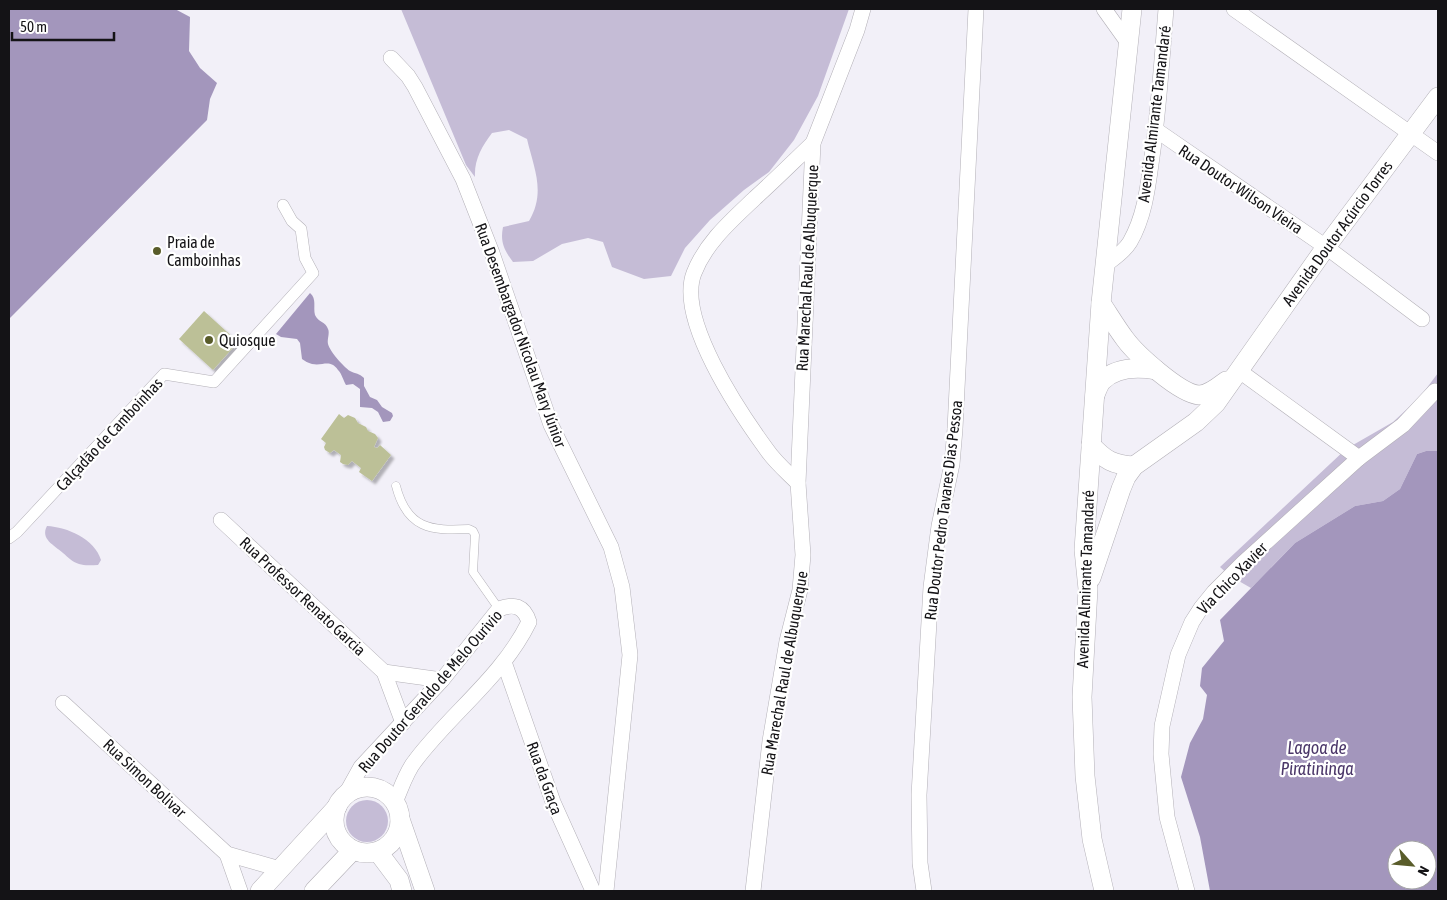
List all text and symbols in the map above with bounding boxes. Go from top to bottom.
scale bar [12,10,115,42]
text: 50 m [20,18,47,35]
street label: Avenida Almirante Tamandaré [1134,25,1174,203]
street label: Rua Doutor Wilson Vieira [1176,141,1306,237]
street label: Avenida Doutor Acúrcio Torres [1278,157,1396,309]
street label: Rua Marechal Raul de Albuquerque [793,164,822,372]
street label: Rua Desembargador Nicolau Mary Júnior [471,220,570,450]
place label: Praia de Camboinhas [167,233,241,269]
marker: Praia de Camboinhas [151,245,163,257]
place label: Quiosque [219,331,276,350]
marker: Quiosque [203,334,215,346]
street label: Calçadão de Camboinhas [52,374,167,495]
street label: Rua Doutor Pedro Tavares Dias Pessoa [921,399,965,621]
street label: Avenida Almirante Tamandaré [1073,490,1097,668]
street label: Rua Professor Renato Garcia [236,533,370,659]
street label: Via Chico Xavier [1193,538,1271,617]
street label: Rua Marechal Raul de Albuquerque [757,570,812,777]
street label: Rua Doutor Geraldo de Melo Ourivio [354,606,506,776]
street label: Rua Simon Bolivar [100,735,190,821]
water label: Lagoa de Piratininga [1280,737,1354,779]
street label: Rua da Graça [523,739,566,817]
north arrow [1387,840,1437,890]
text: N [1415,864,1433,878]

